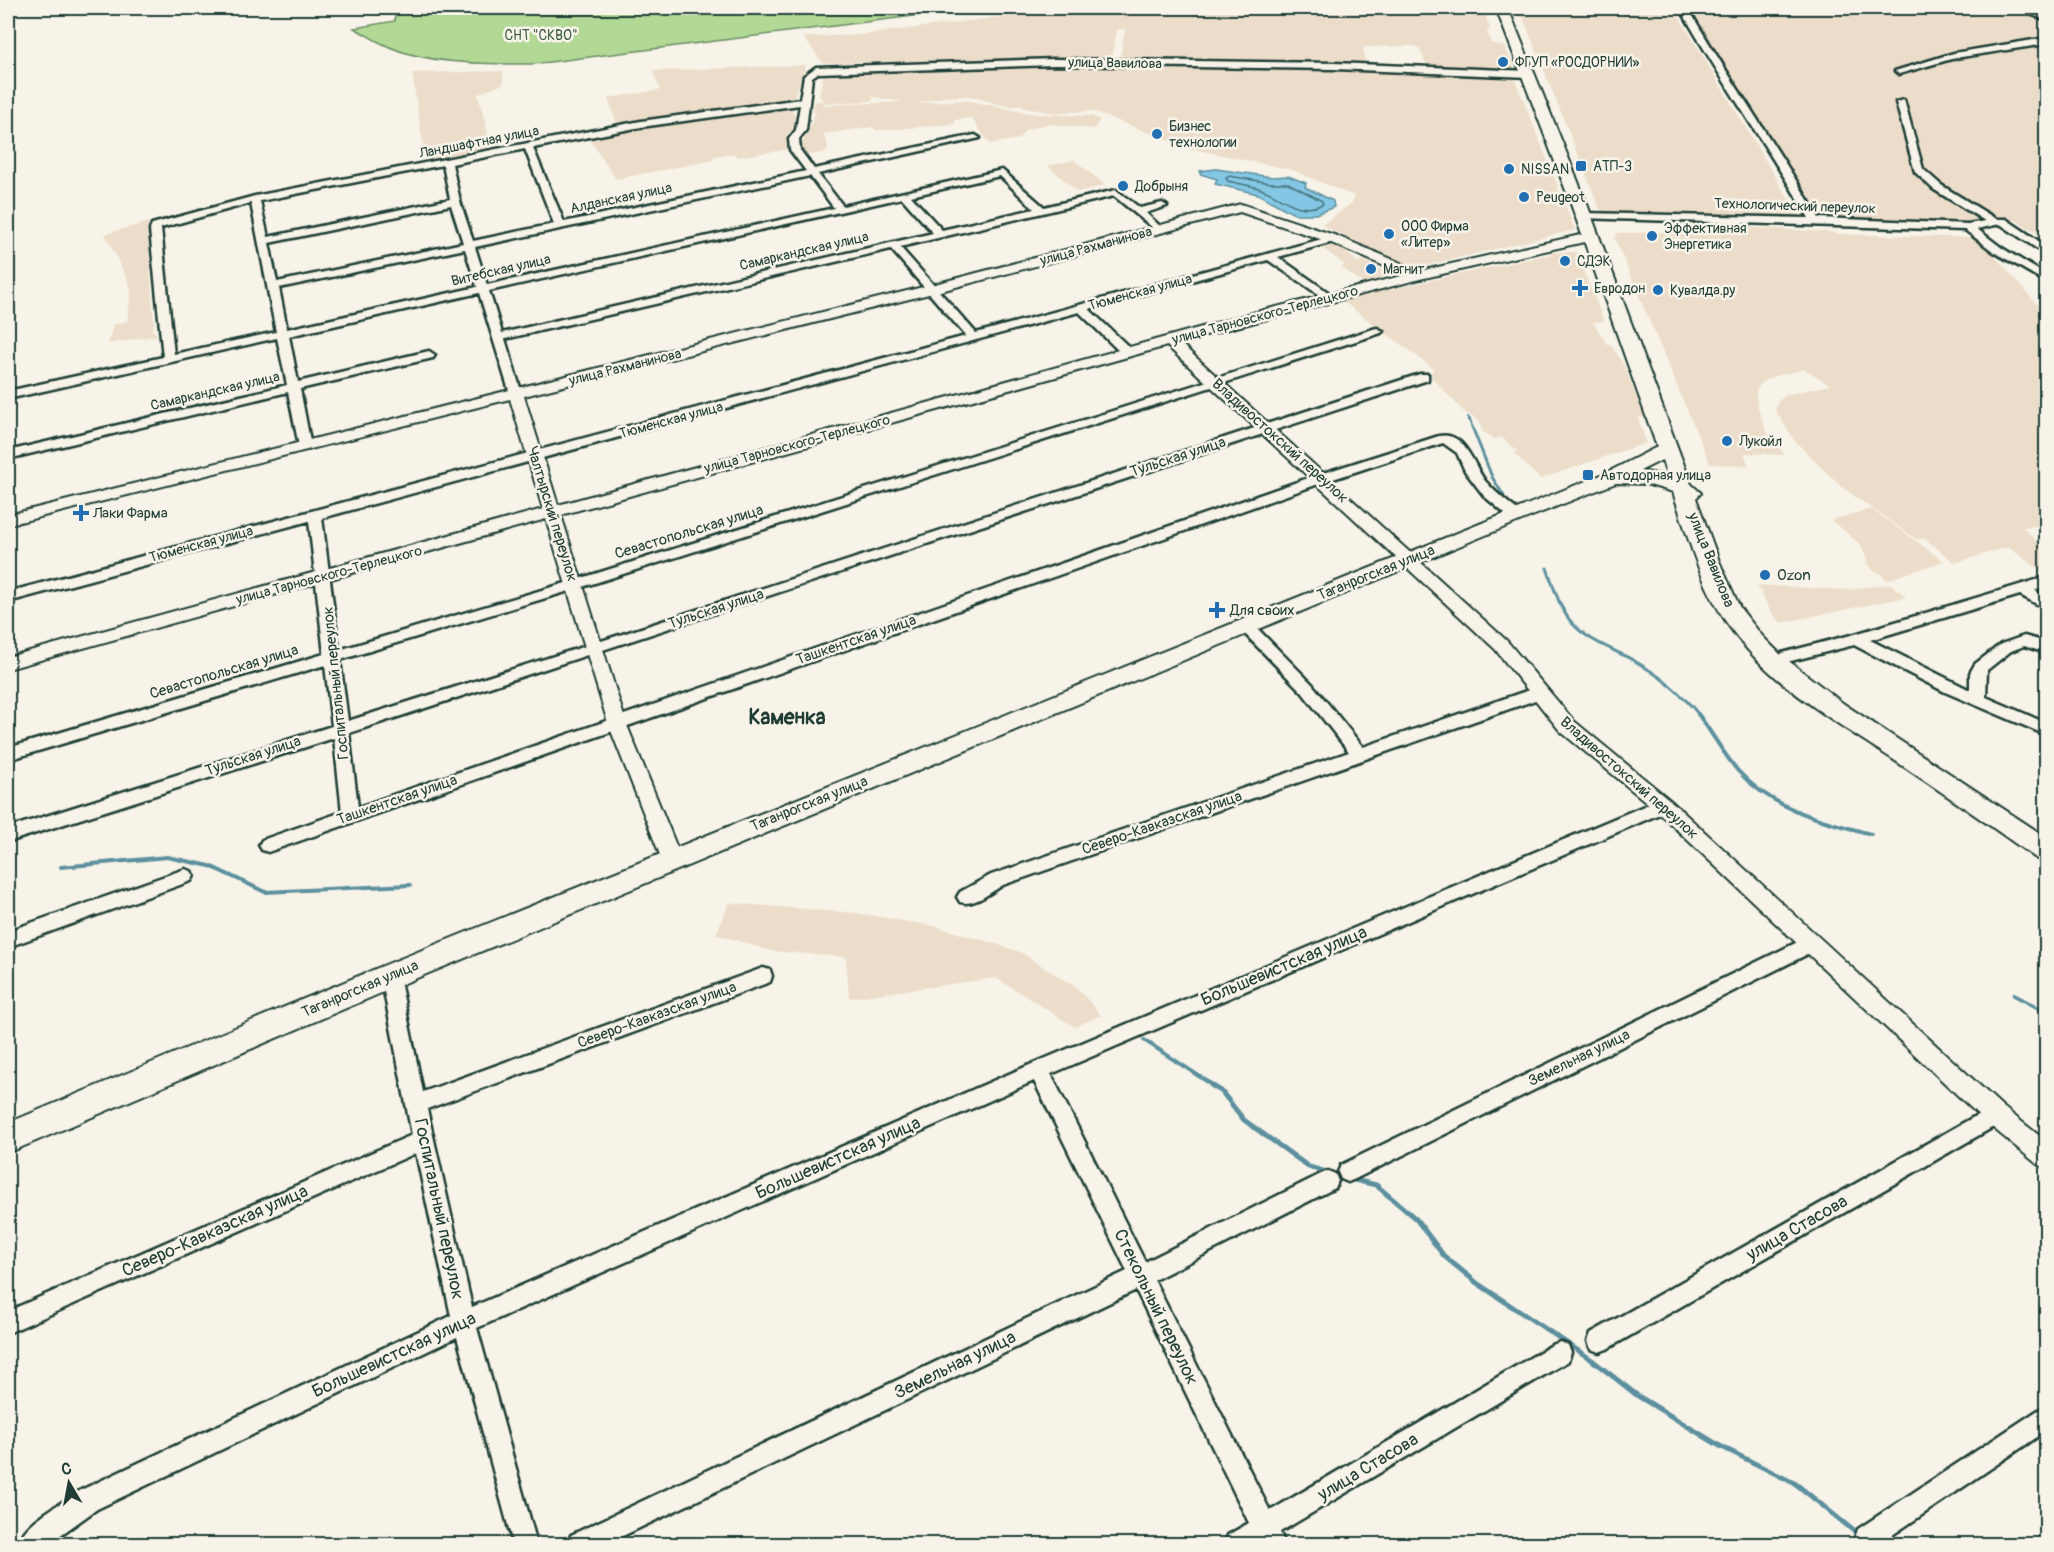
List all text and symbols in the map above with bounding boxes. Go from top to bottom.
park label: СНТ "СКВО" [504,27,578,44]
street label: улица Вавилова [1067,54,1162,72]
place label: ФГУП «РОСДОРНИИ» [1515,54,1639,71]
marker: ФГУП «РОСДОРНИИ» [1496,55,1510,69]
place label: Бизнес технологии [1169,118,1237,151]
street label: Ландшафтная улица [417,122,540,162]
marker: Бизнес технологии [1150,127,1164,141]
place label: АТП-3 [1593,158,1632,175]
marker: АТП-3 [1574,159,1588,173]
place label: NISSAN [1521,161,1569,178]
marker: NISSAN [1502,162,1516,176]
place label: Добрыня [1134,178,1188,195]
street label: Алданская улица [569,179,673,217]
marker: Добрыня [1116,179,1130,193]
place label: Peugeot [1536,189,1585,206]
marker: Peugeot [1517,190,1531,204]
street label: Технологический переулок [1714,195,1876,217]
place label: ООО Фирма «Литер» [1401,218,1469,251]
place label: Эффективная Энергетика [1664,220,1747,253]
street label: улица Рахманинова [1037,223,1154,269]
marker: ООО Фирма «Литер» [1382,227,1396,241]
street label: Самаркандская улица [738,228,870,274]
marker: Эффективная Энергетика [1645,229,1659,243]
street label: Витебская улица [450,250,552,290]
place label: СДЭК [1577,253,1611,270]
marker: СДЭК [1558,254,1572,268]
place label: Магнит [1383,261,1425,278]
marker: Магнит [1364,262,1378,276]
street label: Тюменская улица [1086,270,1194,314]
marker: Евродон [1571,279,1589,297]
place label: Евродон [1594,280,1645,297]
street label: улица Тарновского-Терлецкого [1169,282,1360,348]
place label: Кувалда.ру [1670,282,1735,299]
marker: Кувалда.ру [1651,283,1665,297]
street label: улица Рахманинова [566,345,683,389]
street label: Самаркандская улица [149,368,281,414]
street label: Владивостокский переулок [1208,375,1352,508]
street label: Тюменская улица [617,398,725,442]
street label: улица Тарновского-Терлецкого [701,411,892,477]
street label: Тульская улица [1128,433,1228,481]
place label: Лукойл [1738,433,1782,450]
marker: Лукойл [1720,434,1734,448]
street label: Чалтырский переулок [522,444,582,584]
place label: Автодорная улица [1600,467,1711,484]
marker: Автодорная улица [1581,468,1595,482]
street label: Севастопольская улица [612,500,766,564]
place label: Лаки Фарма [92,504,168,523]
marker: Лаки Фарма [74,506,88,520]
street label: улица Вавилова [1683,509,1739,610]
street label: Тюменская улица [147,522,255,566]
street label: Таганрогская улица [1314,541,1438,605]
street label: улица Тарновского-Терлецкого [233,542,424,608]
place label: Ozon [1777,566,1811,585]
marker: Ozon [1758,568,1772,582]
street label: Тульская улица [666,585,766,633]
marker: Для своих [1208,601,1226,619]
place label: Для своих [1229,601,1294,620]
street label: Госпитальный переулок [318,605,353,760]
street label: Ташкентская улица [793,610,919,670]
street label: Севастопольская улица [147,640,301,704]
district label: Каменка [748,704,826,731]
street label: Владивостокский переулок [1556,713,1702,843]
street label: Тульская улица [203,732,303,780]
street label: Ташкентская улица [334,770,460,830]
street label: Таганрогская улица [747,772,871,836]
street label: Северо-Кавказская улица [1080,787,1244,859]
street label: Большевистская улица [1197,921,1371,1011]
street label: Таганрогская улица [299,956,421,1022]
street label: Северо-Кавказская улица [575,977,739,1053]
street label: Земельная улица [1525,1025,1633,1091]
street label: Большевистская улица [752,1111,924,1205]
street label: Госпитальный переулок [409,1116,469,1302]
street label: Северо-Кавказская улица [118,1180,312,1282]
street label: улица Стасова [1741,1190,1852,1267]
street label: Стекольный переулок [1108,1225,1204,1389]
street label: Большевистская улица [308,1307,480,1403]
street label: Земельная улица [890,1326,1020,1404]
street label: улица Стасова [1313,1428,1422,1507]
north arrow [39,1453,99,1513]
text: С [60,1458,73,1480]

